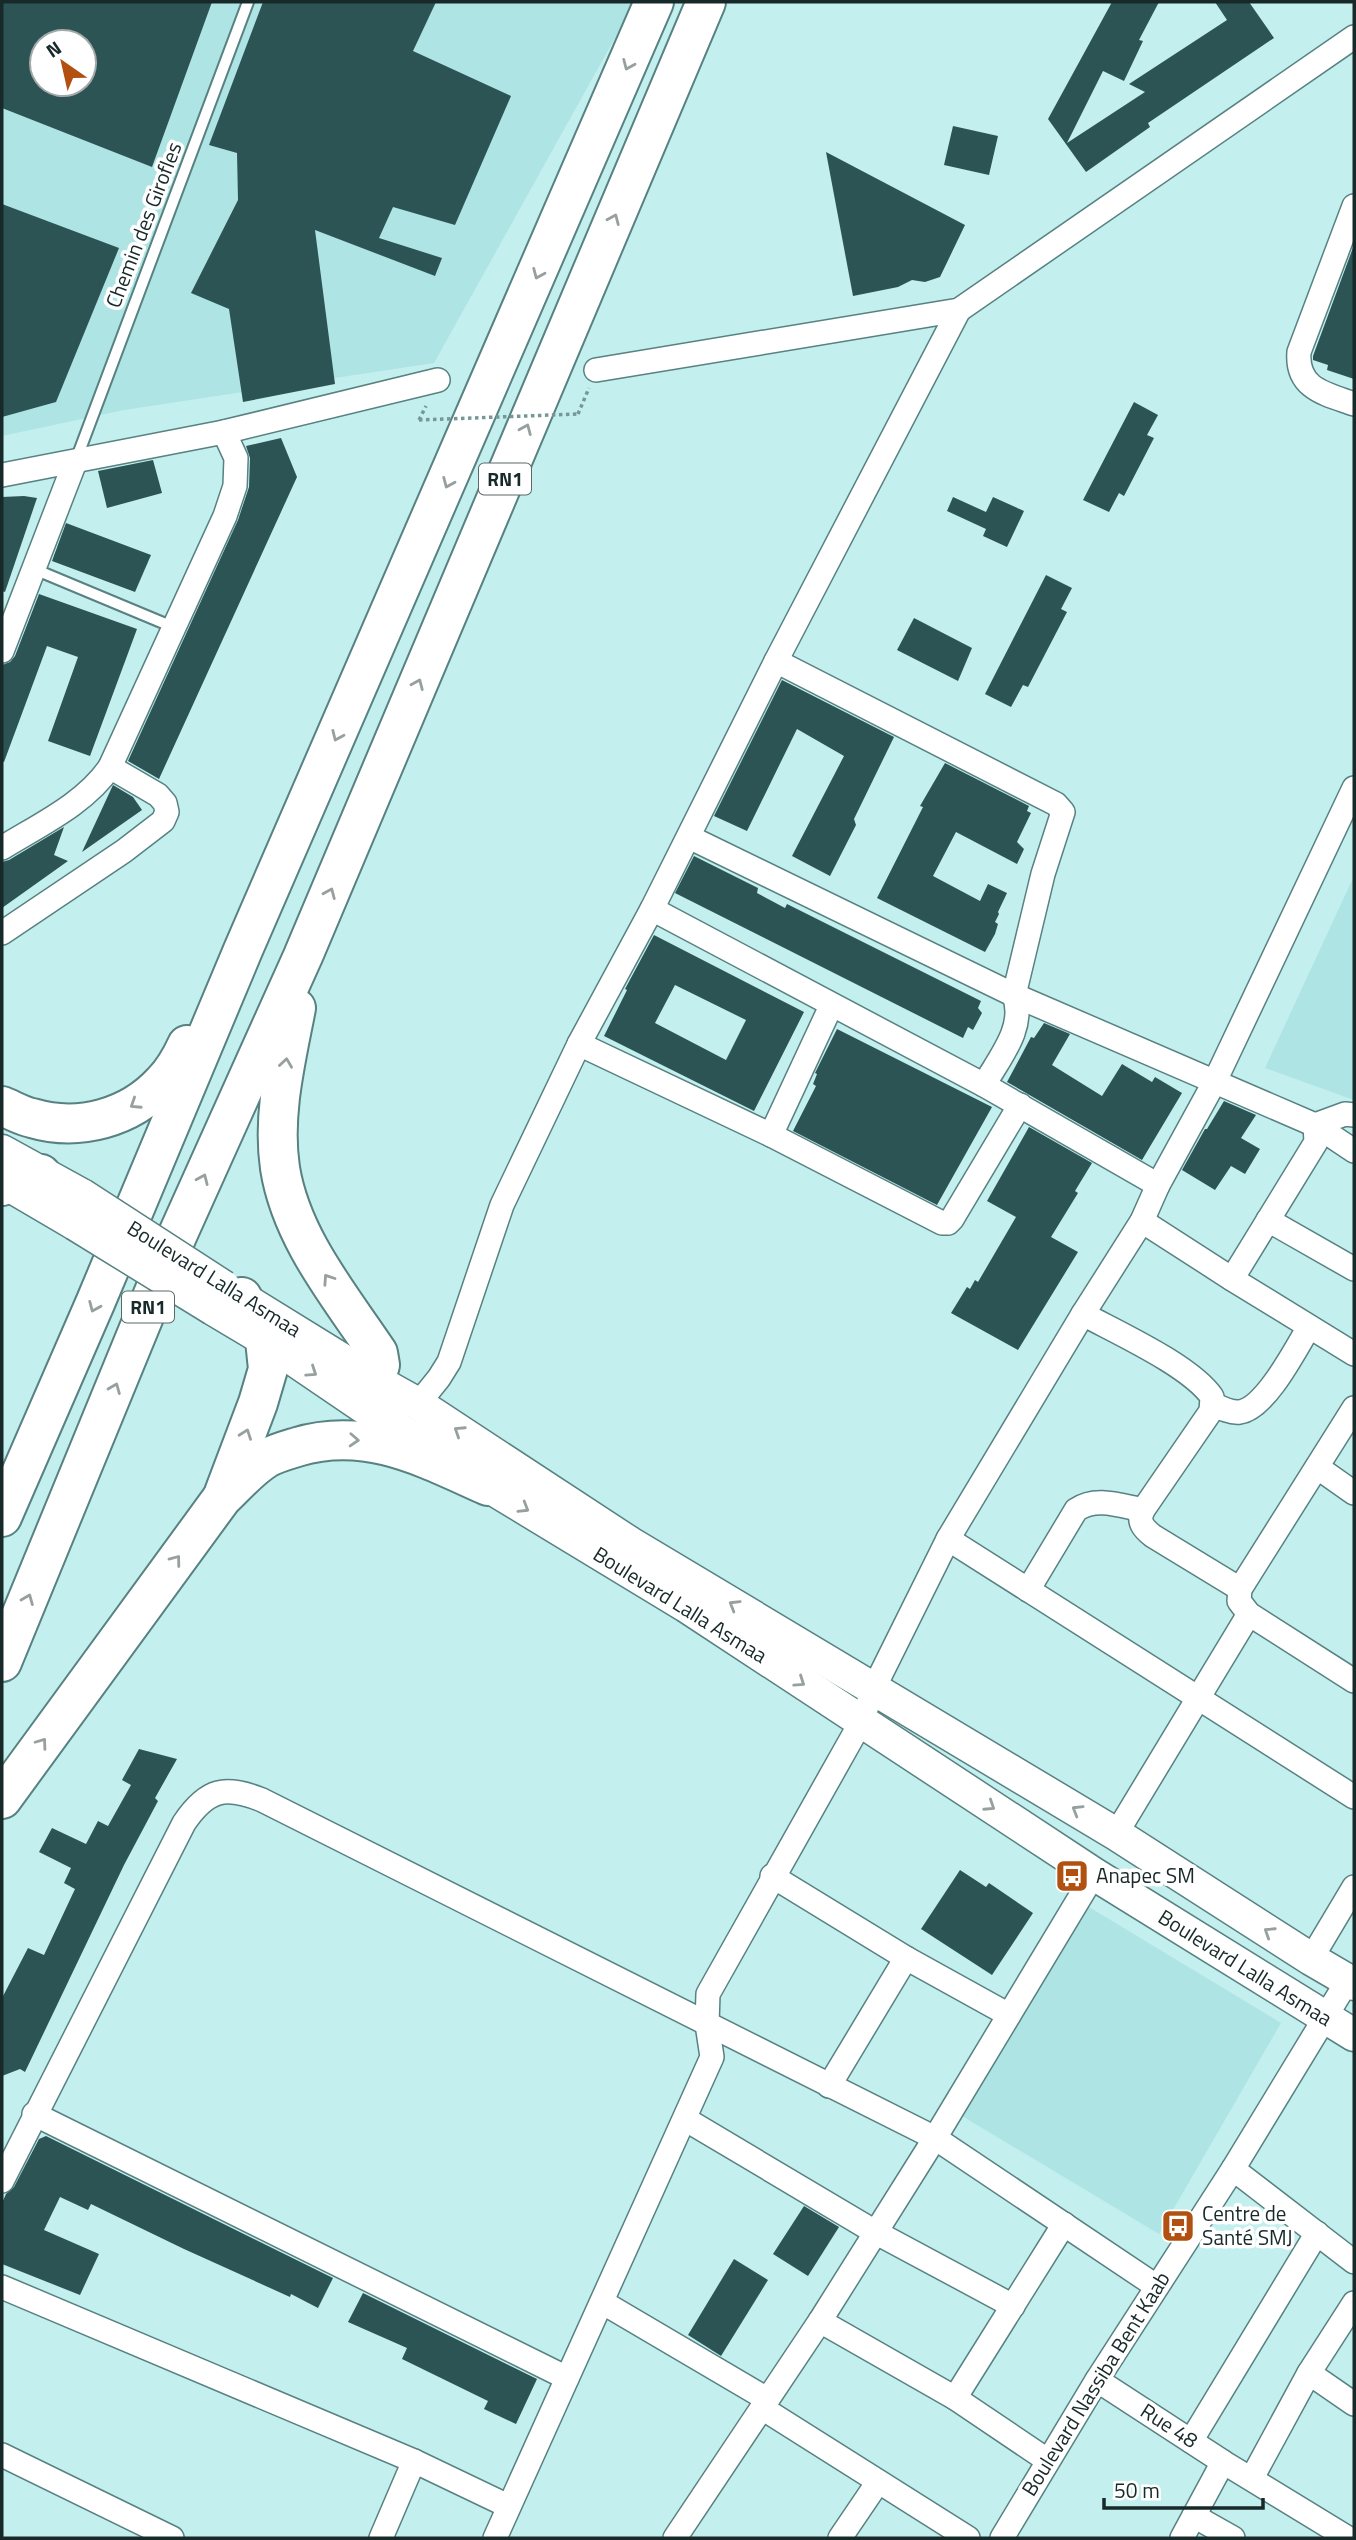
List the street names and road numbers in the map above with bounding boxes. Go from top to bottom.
street label: Chemin des Girofles [97,137,189,312]
road number: RN1 [479,464,531,494]
street label: Boulevard Lalla Asmaa [121,1212,308,1345]
road number: RN1 [122,1292,174,1322]
street label: Boulevard Lalla Asmaa [587,1538,774,1671]
street label: Boulevard Lalla Asmaa [1152,1901,1339,2034]
street label: Boulevard Nassiba Bent Kaab [1013,2265,1177,2502]
street label: Rue 48 [1135,2395,1205,2456]

